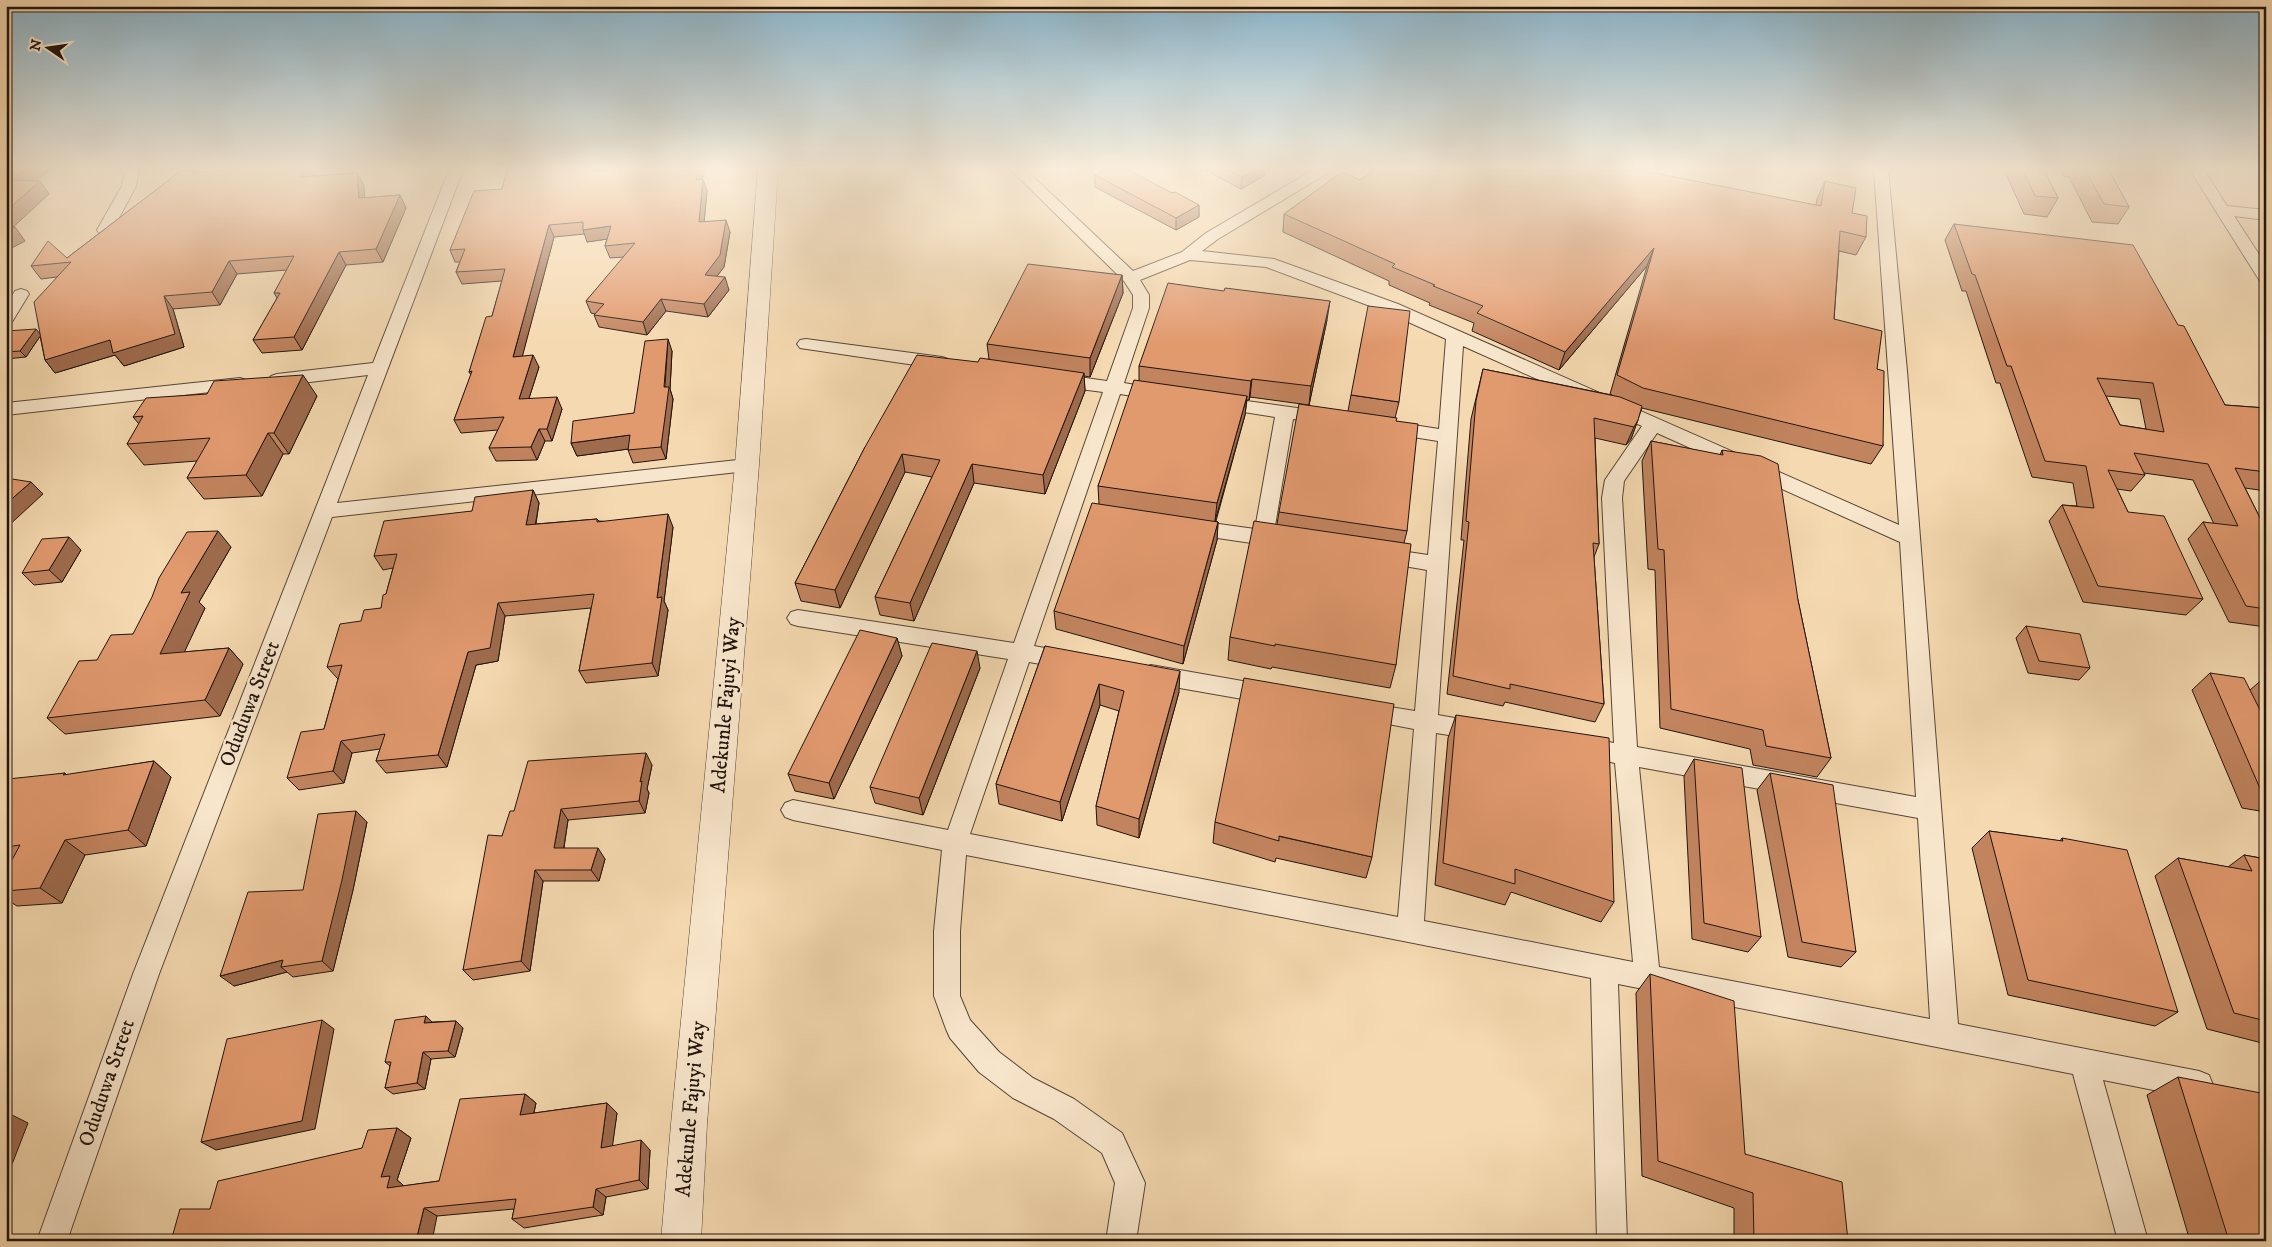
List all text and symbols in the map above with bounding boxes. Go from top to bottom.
north arrow [22,22,72,72]
text: N [26,37,46,53]
street label: Adekunle Fajuyi Way [705,615,747,794]
street label: Oduduwa Street [214,637,286,771]
street label: Oduduwa Street [73,1016,141,1150]
street label: Adekunle Fajuyi Way [670,1019,712,1198]

